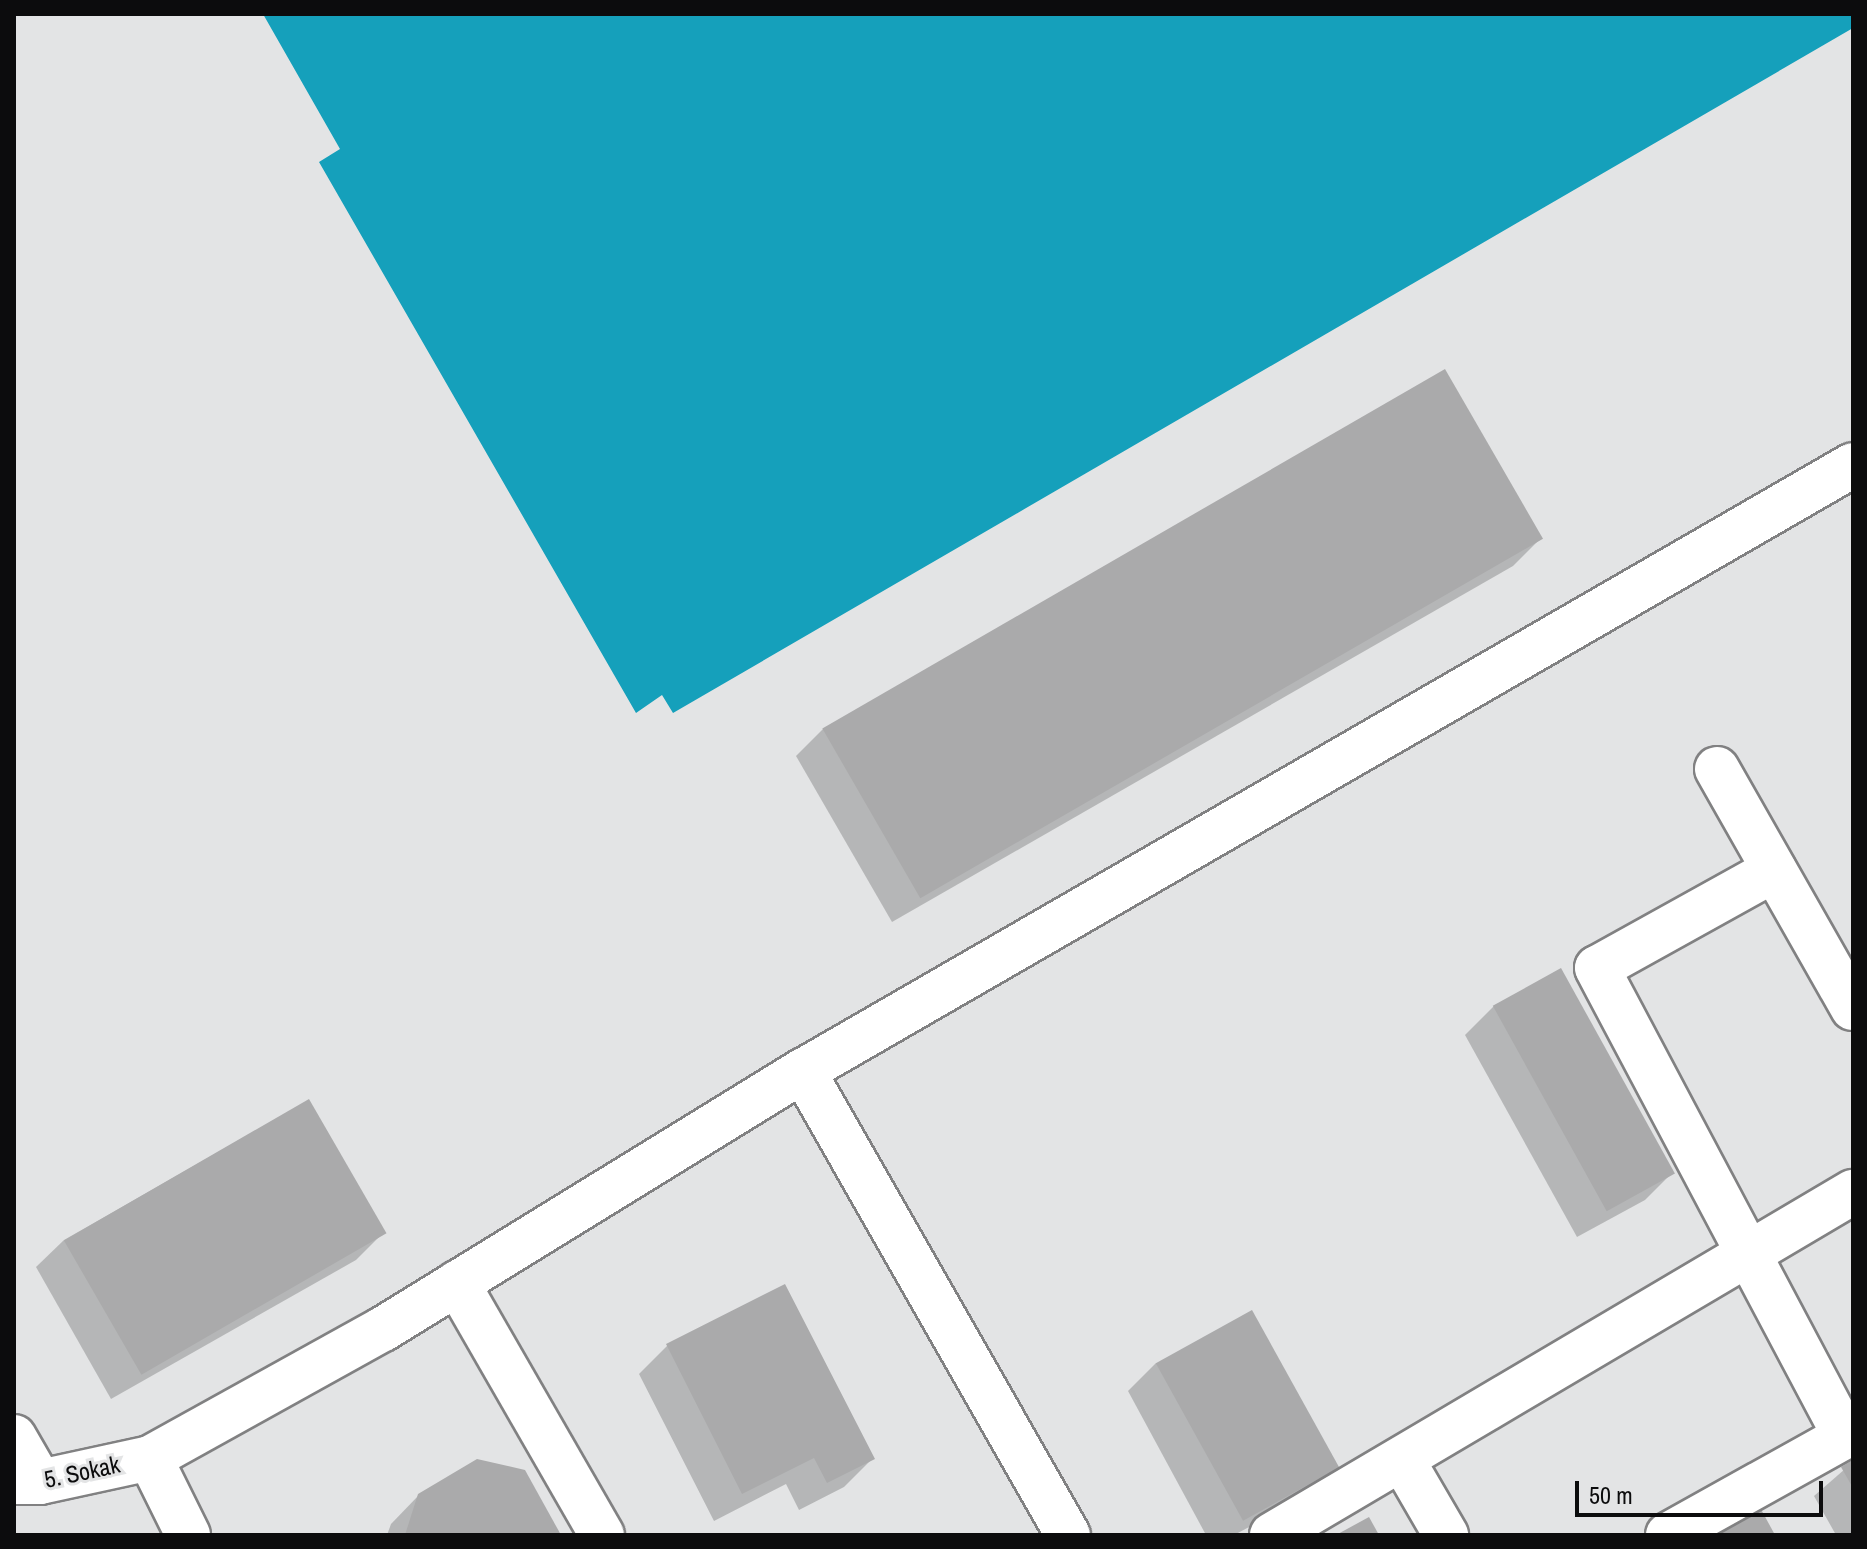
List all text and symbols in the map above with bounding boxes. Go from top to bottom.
street label: 5. Sokak [42,1450,122,1494]
scale bar [1579,1465,1827,1515]
text: 50 m [1589,1479,1633,1511]

